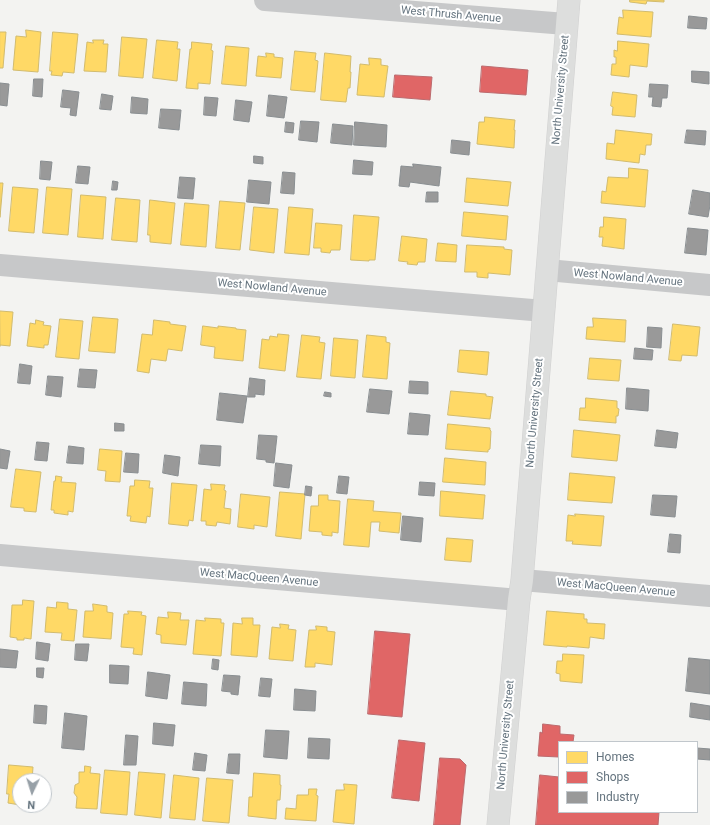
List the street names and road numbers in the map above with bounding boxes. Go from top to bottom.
street label: West Thrush Avenue [400,4,502,26]
street label: North University Street [550,35,572,145]
street label: West Nowland Avenue [573,267,683,289]
street label: West Nowland Avenue [217,277,327,299]
street label: North University Street [524,358,546,468]
street label: West MacQueen Avenue [199,566,319,590]
street label: West MacQueen Avenue [556,576,676,600]
street label: North University Street [495,680,517,790]

